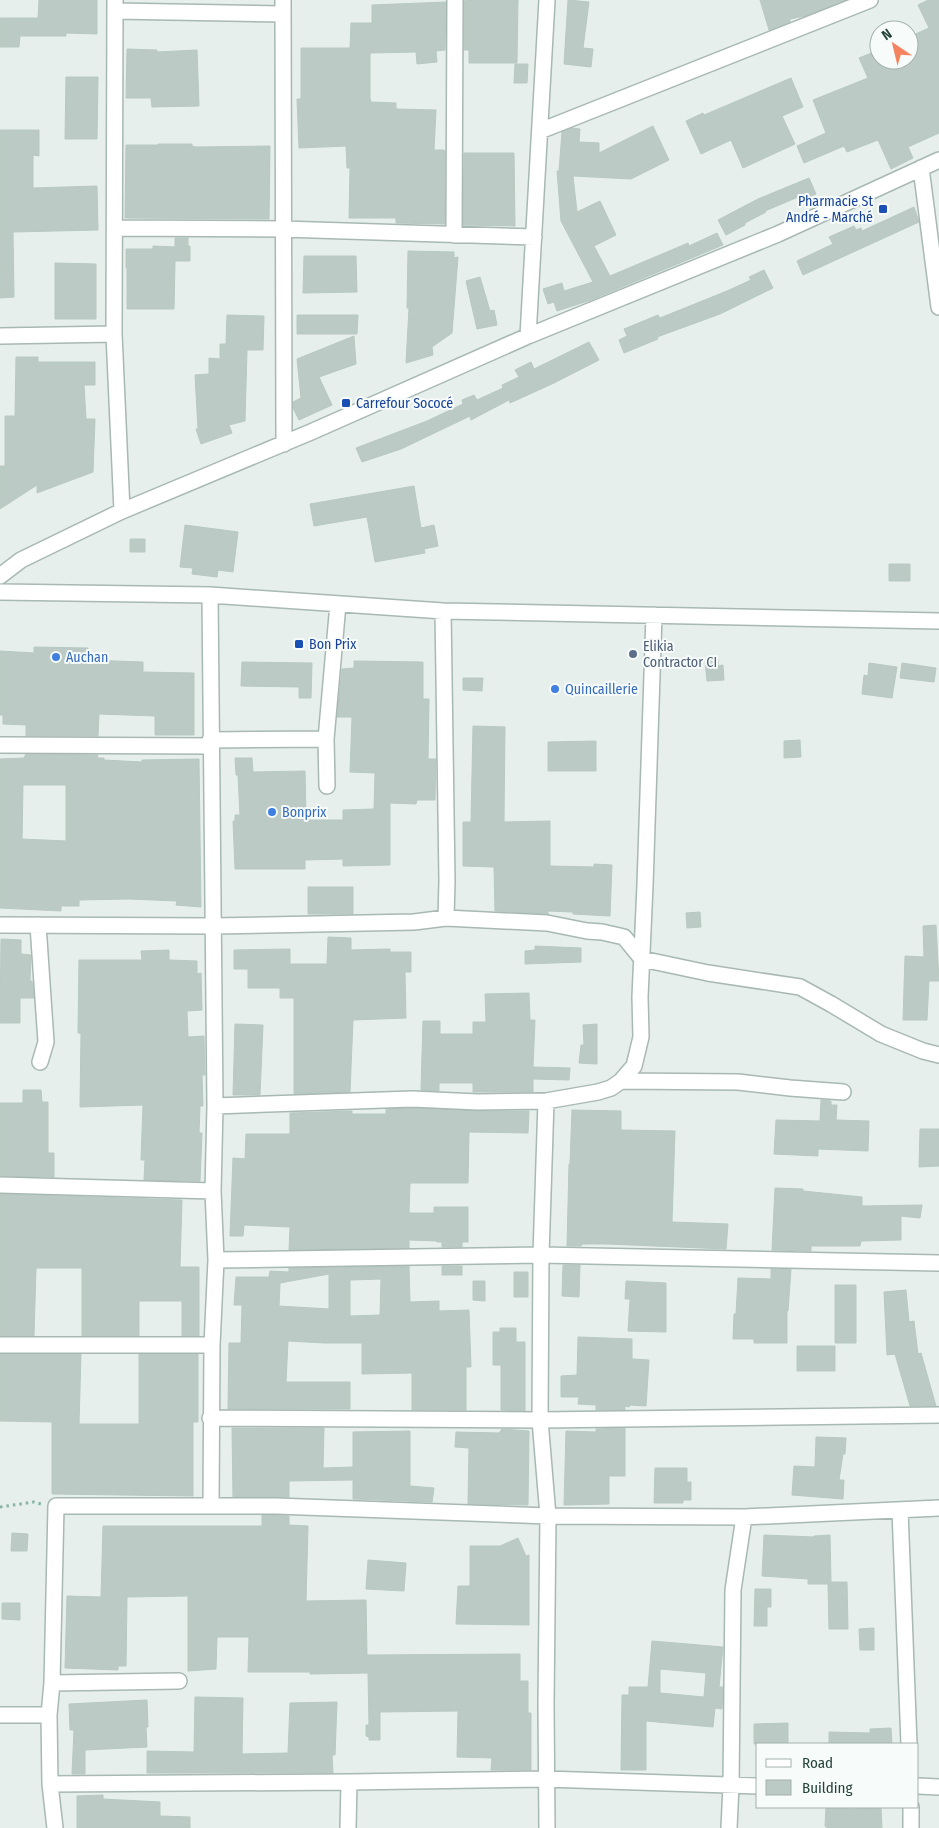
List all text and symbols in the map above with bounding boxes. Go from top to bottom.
north arrow [869,20,919,70]
text: N [879,25,895,44]
place label: Pharmacie St André - Marché [786,193,873,226]
marker: Pharmacie St André - Marché [877,203,889,215]
place label: Carrefour Sococé [356,395,453,412]
marker: Carrefour Sococé [340,397,352,409]
place label: Bon Prix [309,636,357,653]
marker: Bon Prix [293,638,305,650]
place label: Elikia Contractor CI [643,638,717,671]
marker: Elikia Contractor CI [627,648,639,660]
place label: Auchan [66,649,108,666]
marker: Auchan [50,651,62,663]
place label: Quincaillerie [565,681,638,698]
marker: Quincaillerie [549,683,561,695]
place label: Bonprix [282,804,327,821]
marker: Bonprix [266,806,278,818]
legend [756,1743,919,1808]
text: Road [802,1754,833,1772]
text: Building [802,1779,853,1797]

